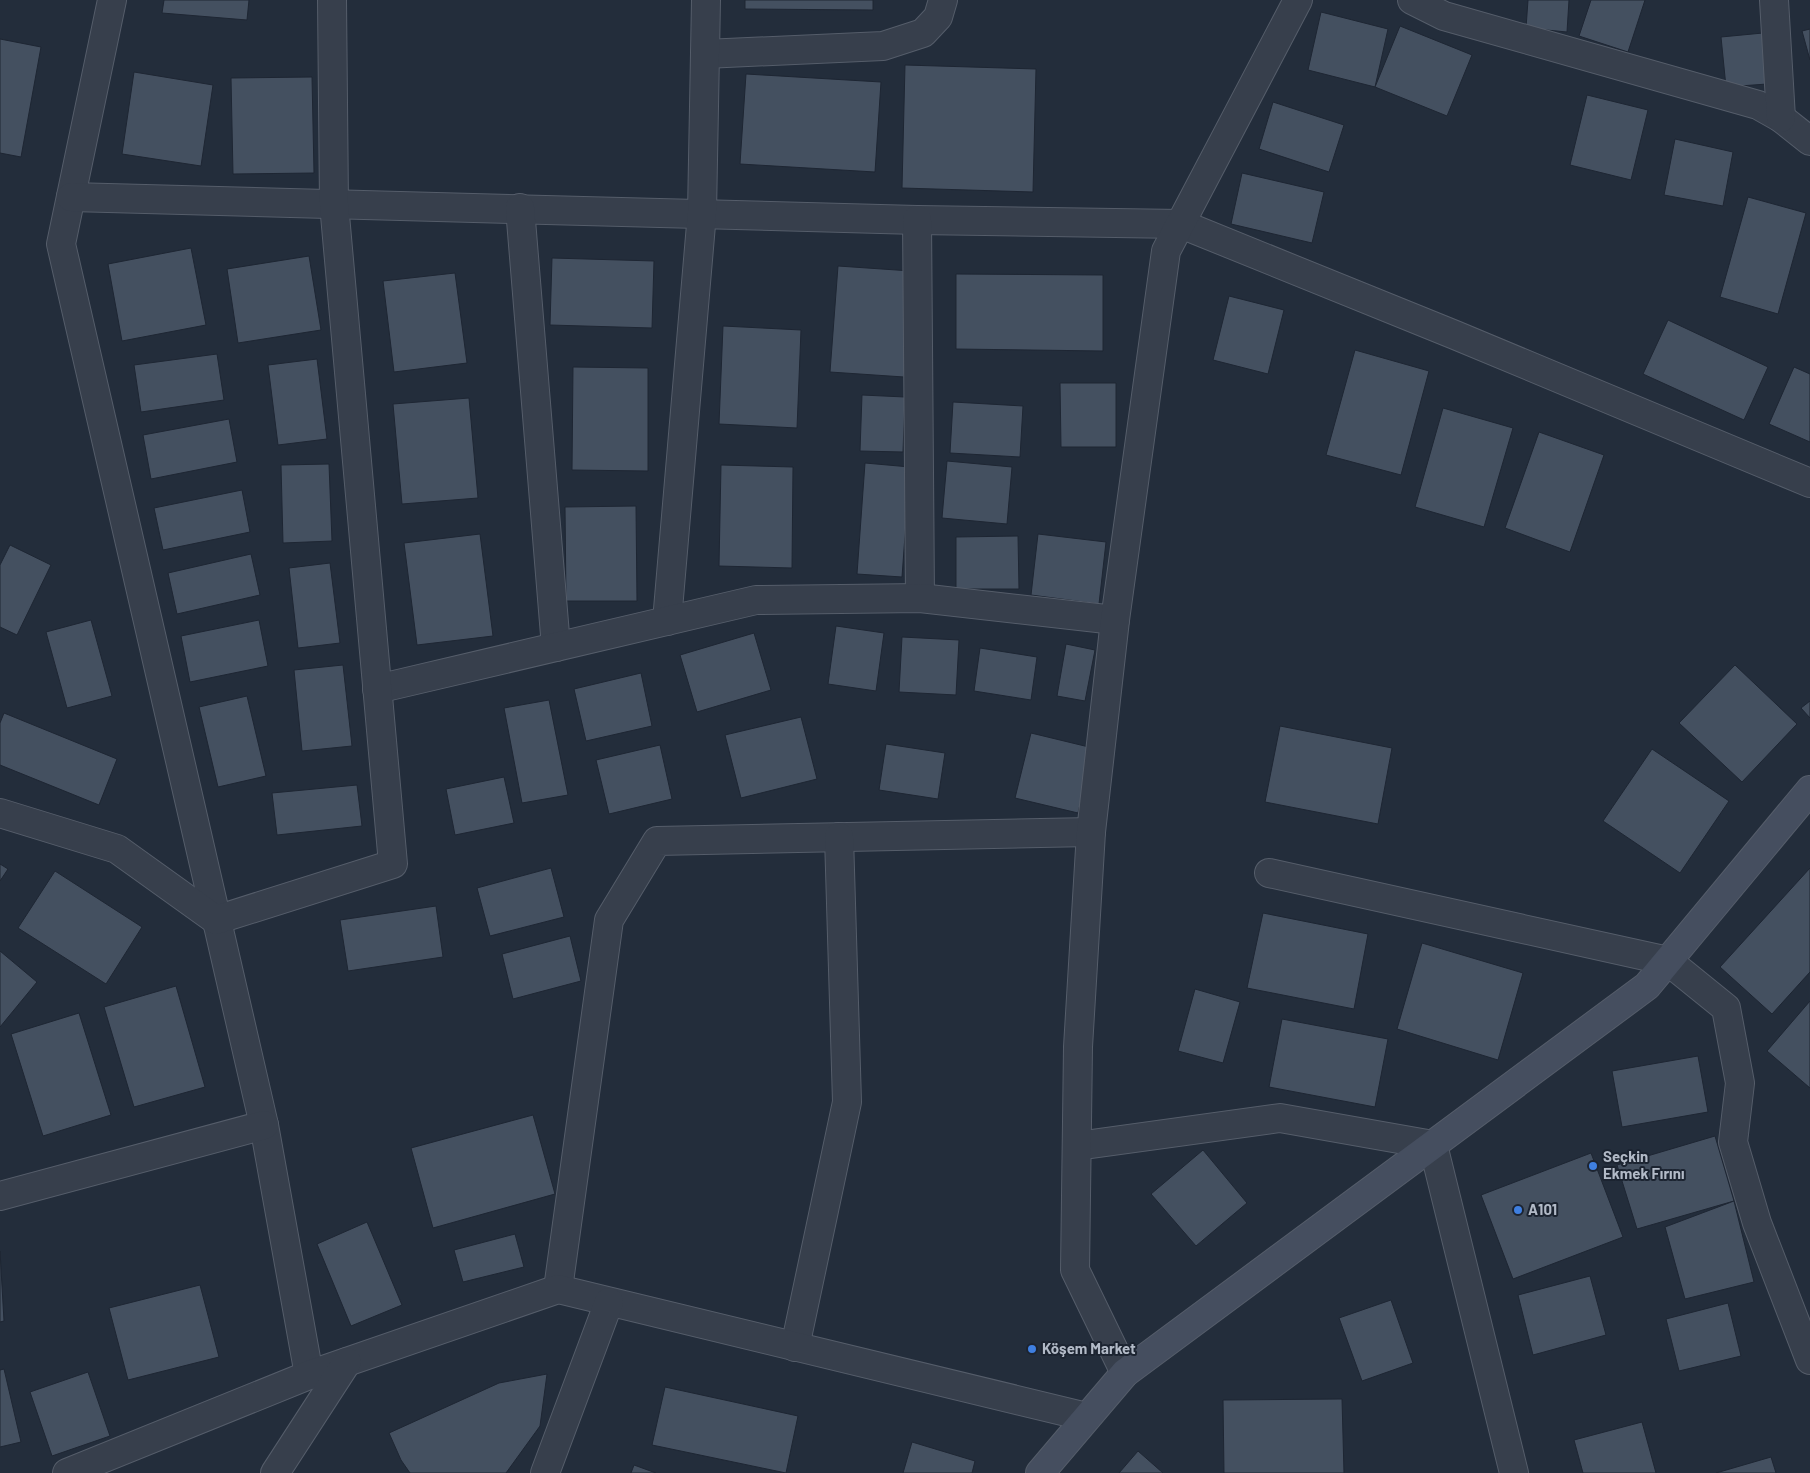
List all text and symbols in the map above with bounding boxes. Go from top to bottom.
place label: Seçkin Ekmek Fırını [1603,1147,1684,1182]
marker: Seçkin Ekmek Fırını [1587,1160,1599,1172]
place label: A101 [1528,1200,1557,1218]
marker: A101 [1512,1204,1524,1216]
place label: Köşem Market [1042,1339,1136,1357]
marker: Köşem Market [1026,1343,1038,1355]

